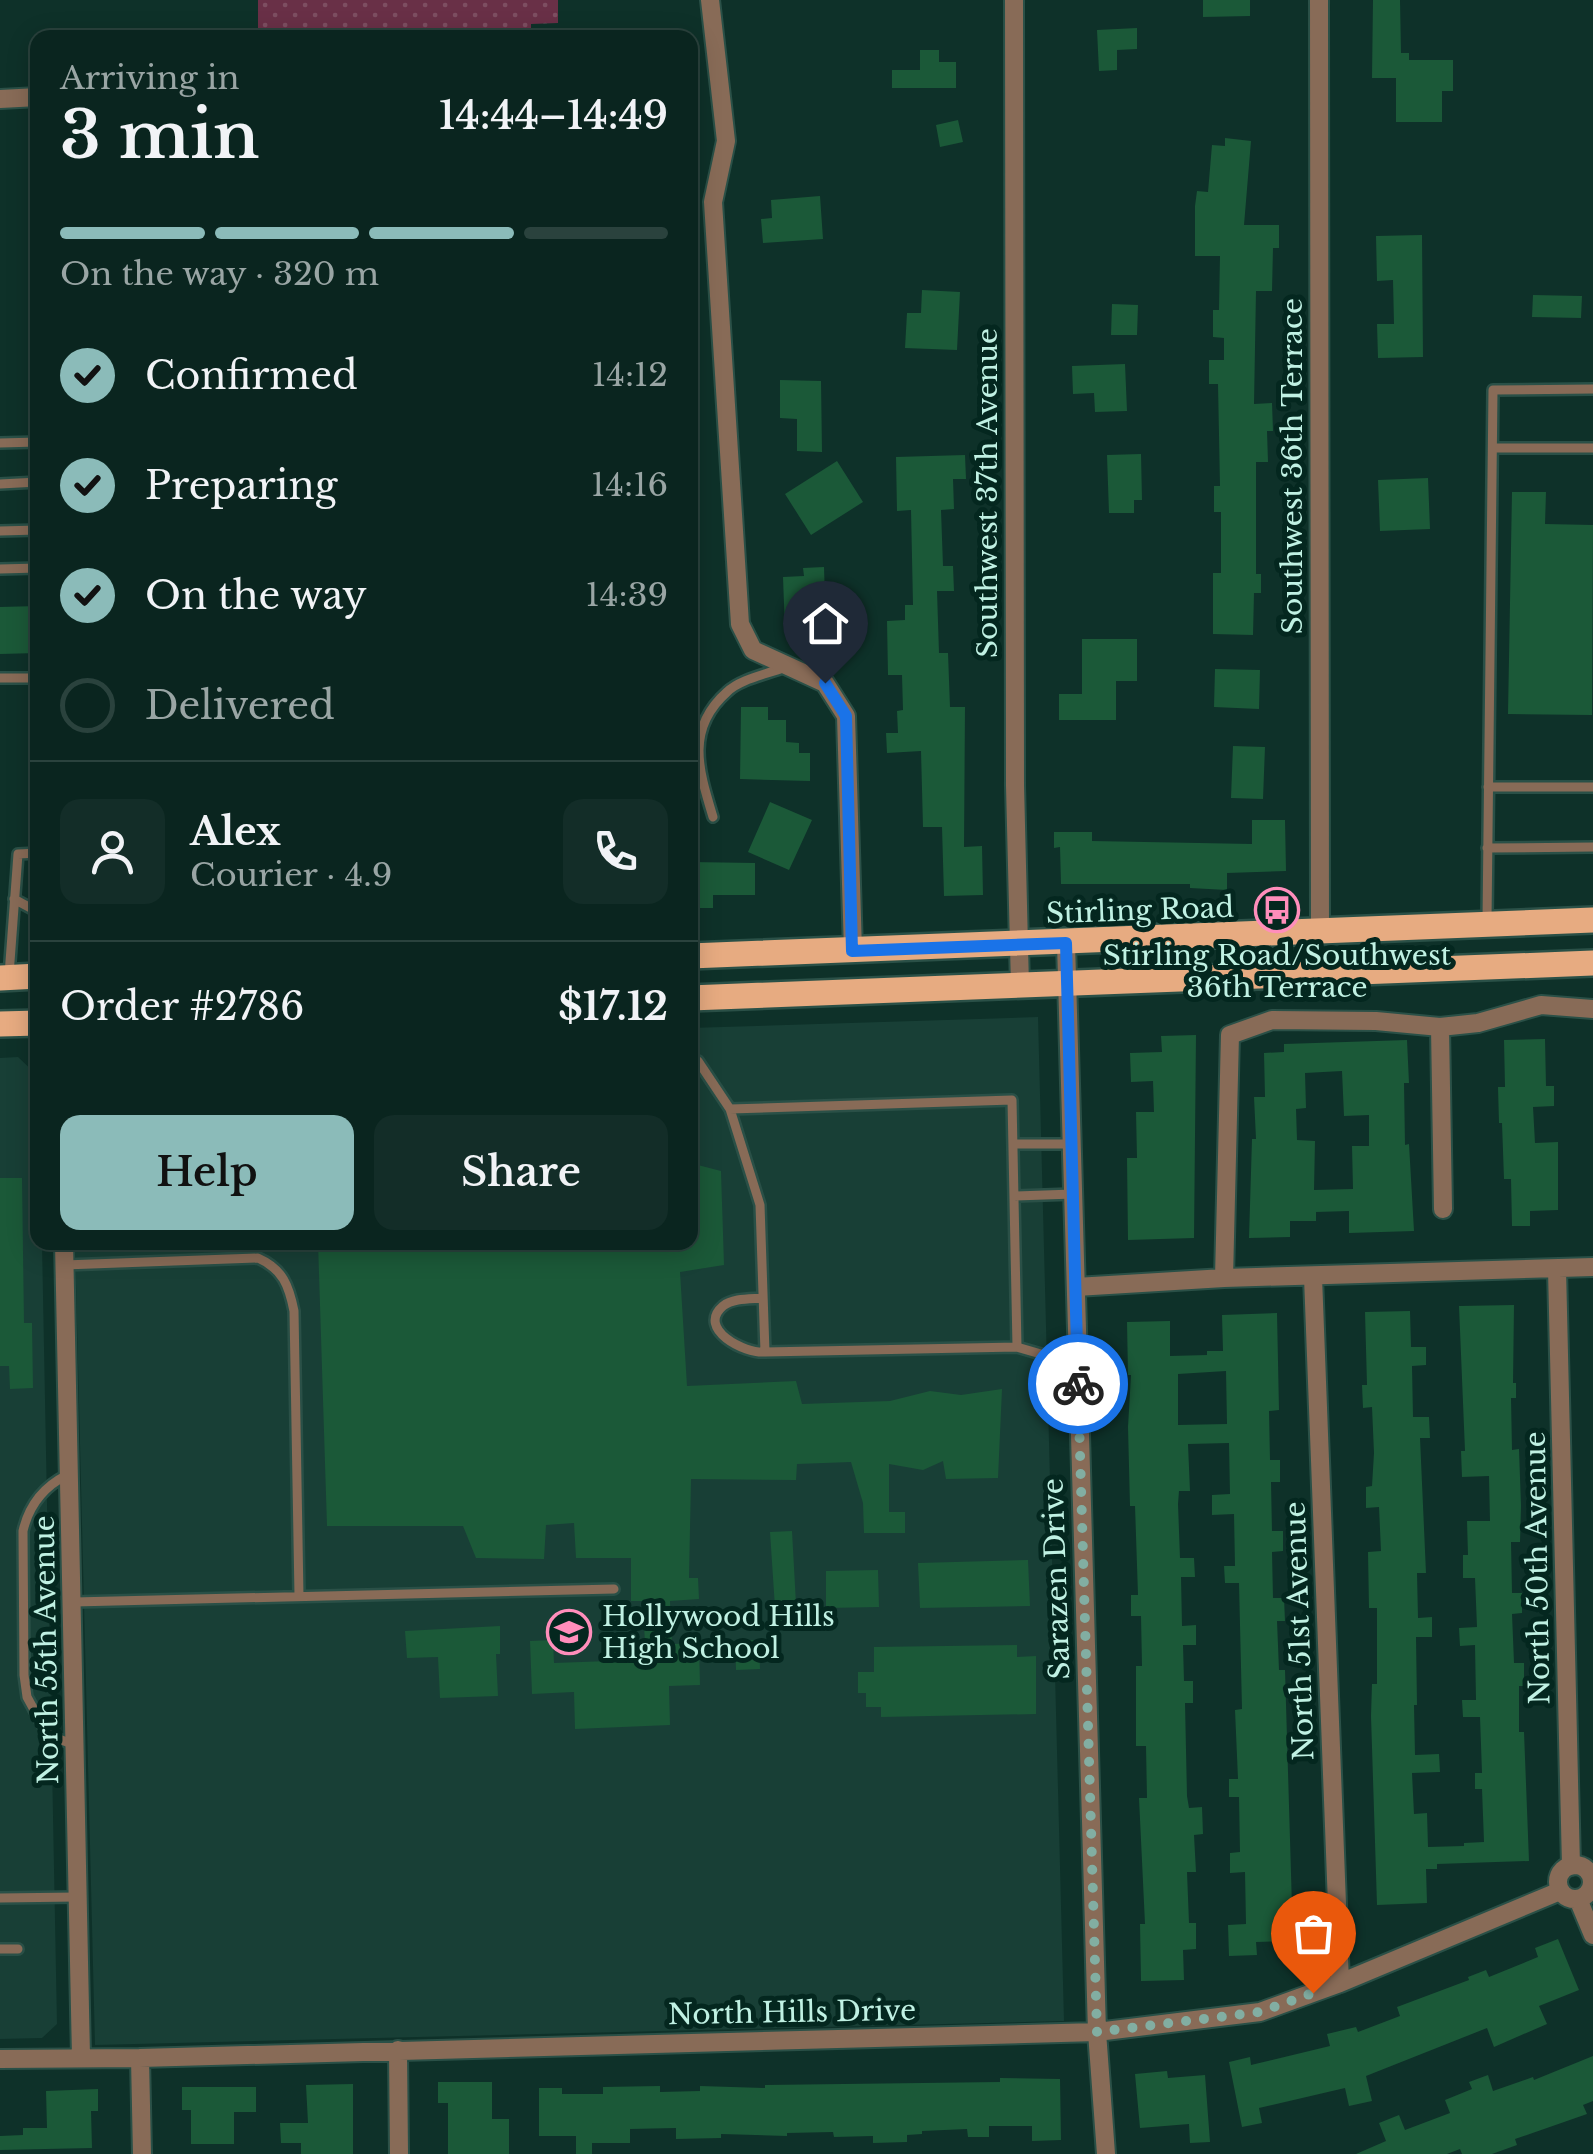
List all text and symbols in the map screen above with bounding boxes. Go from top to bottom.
text: Arriving in [60,58,239,98]
text: 14:44–14:49 [439,92,668,139]
text: 3 min [60,95,260,176]
text: On the way · 320 m [60,254,379,294]
street label: Southwest 36th Terrace [1275,298,1310,634]
street label: Southwest 37th Avenue [970,328,1005,658]
icon: check [60,348,115,403]
text: Confirmed [145,352,358,399]
text: 14:12 [592,355,668,395]
icon: check [60,458,115,513]
text: Preparing [145,462,337,509]
text: 14:16 [591,465,668,505]
icon: check [60,568,115,623]
text: On the way [145,572,367,619]
text: 14:39 [586,575,668,615]
pin [783,581,868,684]
icon: home [798,596,853,651]
text: Delivered [145,682,335,729]
button: person [60,799,165,904]
button: phone [563,799,668,904]
text: Alex [190,808,281,855]
text: Courier · 4.9 [190,855,392,895]
bus stop icon: Stirling Road/Southwest 36th Terrace [1254,887,1300,933]
street label: Stirling Road [1045,890,1235,931]
place label: Stirling Road/Southwest 36th Terrace [1103,938,1452,1005]
text: Order #2786 [60,983,304,1030]
text: $17.12 [558,983,668,1030]
button: Help [60,1115,354,1230]
button: Share [374,1115,668,1230]
courier [1028,1334,1128,1434]
icon: bike [1051,1357,1106,1412]
street label: North 50th Avenue [1518,1431,1557,1705]
street label: Sarazen Drive [1035,1478,1078,1680]
street label: North 51st Avenue [1277,1501,1322,1761]
street label: North 55th Avenue [27,1515,66,1785]
place label: Hollywood Hills High School [602,1599,835,1666]
school or university icon: Hollywood Hills High School [546,1609,592,1655]
pin [1271,1891,1356,1994]
icon: bag [1286,1906,1341,1961]
street label: North Hills Drive [668,1993,916,2032]

